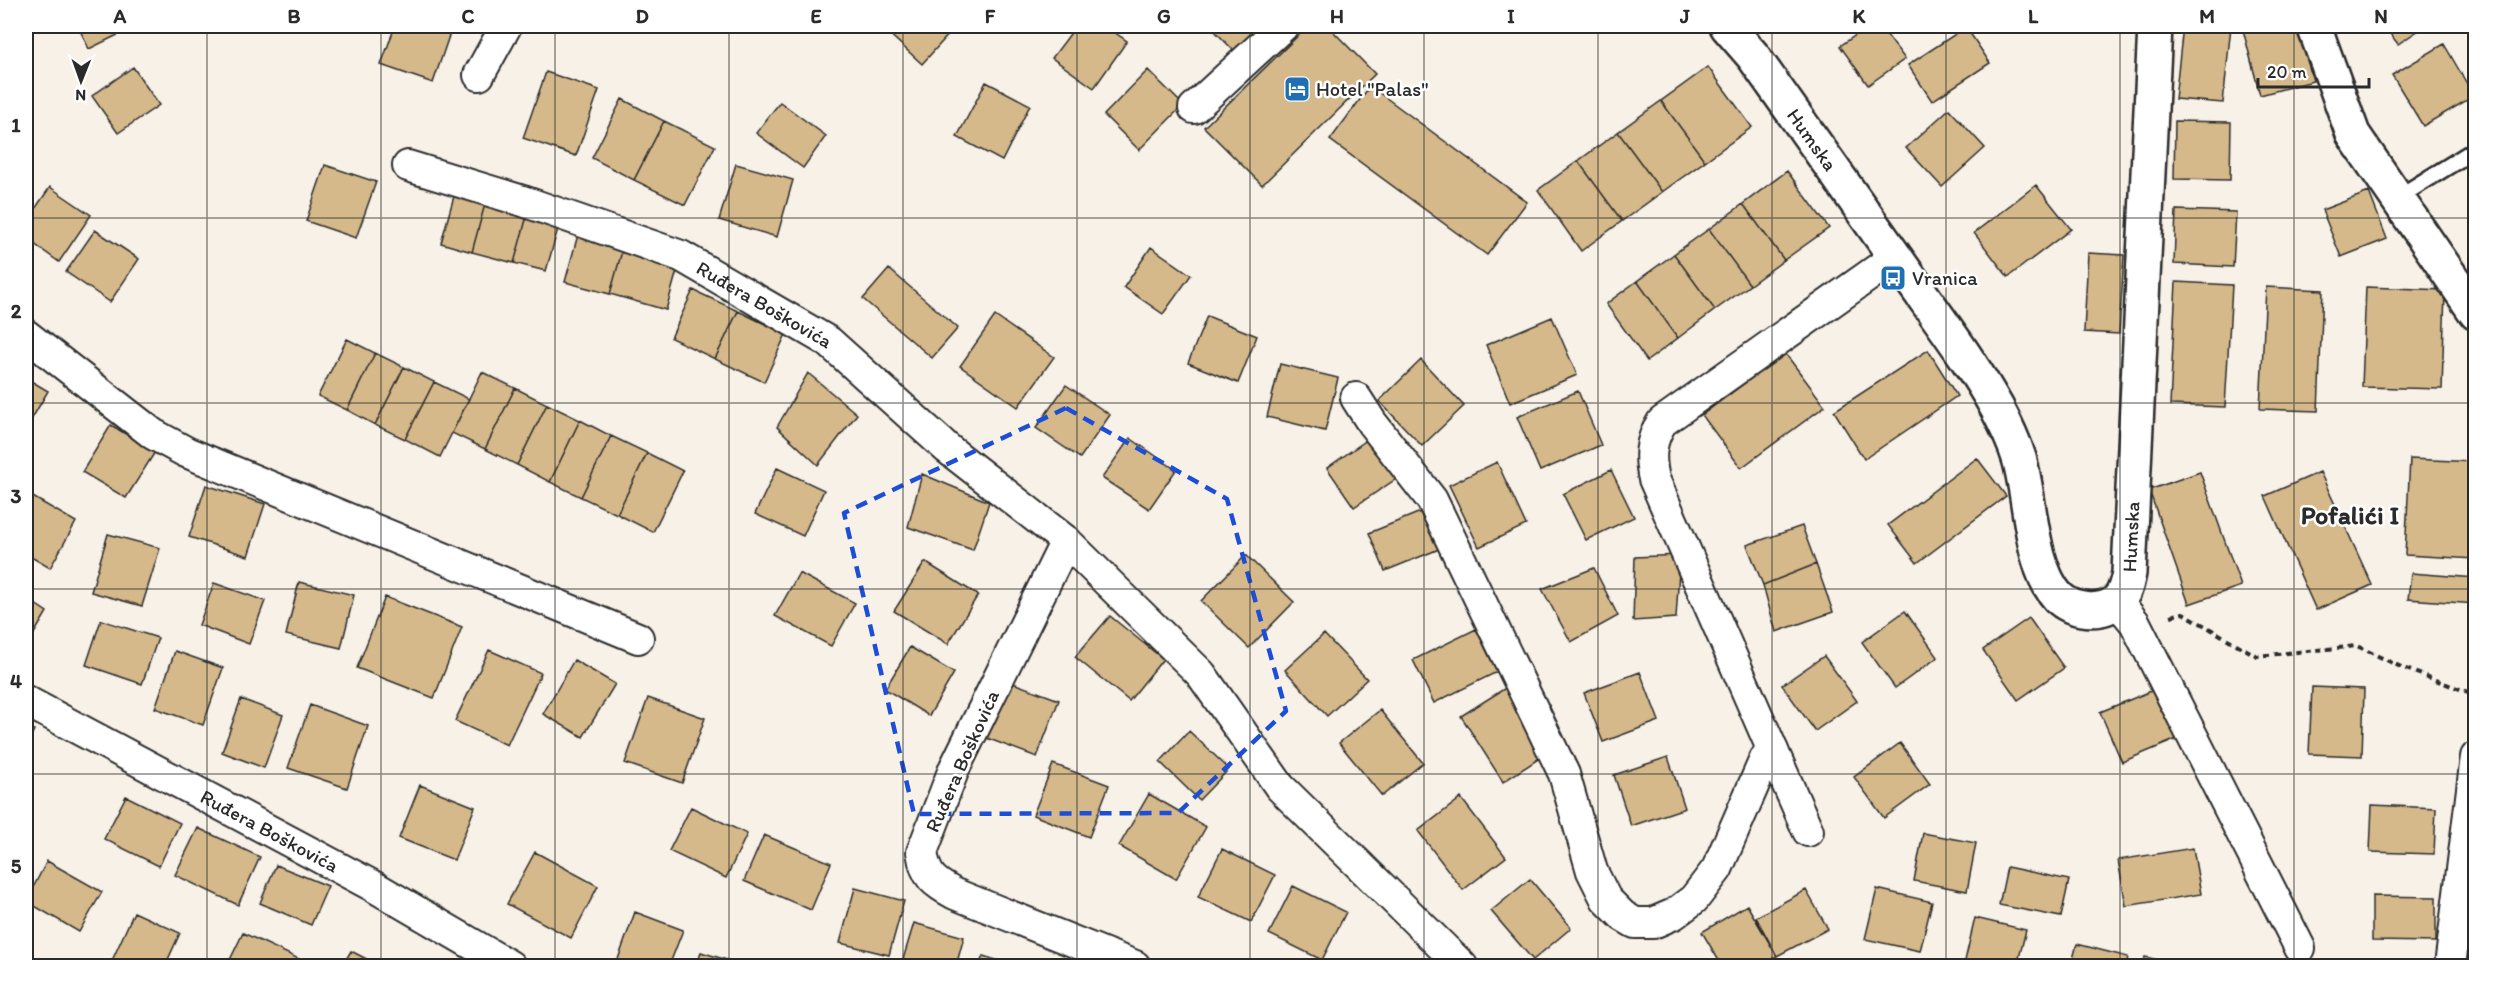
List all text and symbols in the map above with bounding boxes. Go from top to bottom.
text: A [113,4,127,28]
text: B [288,4,301,28]
text: C [462,4,475,28]
text: D [635,4,649,28]
text: E [810,4,822,28]
text: F [985,4,996,28]
text: G [1157,4,1171,28]
text: H [1330,4,1344,28]
text: I [1507,4,1515,28]
text: J [1679,4,1690,28]
text: K [1853,4,1867,28]
text: L [2028,4,2039,28]
text: M [2199,4,2215,28]
text: N [2374,4,2388,28]
north arrow [51,51,111,111]
scale bar [2258,51,2369,89]
text: 20 m [2267,61,2307,83]
hotel icon: Hotel "Palas" [1282,74,1312,104]
place label: Hotel "Palas" [1316,77,1429,101]
text: N [75,86,86,105]
street label: Humska [1782,104,1842,175]
text: 1 [11,113,21,137]
street label: Ruđera Boškovića [692,256,837,354]
bus stop icon: Vranica [1878,263,1908,293]
place label: Vranica [1912,266,1978,290]
text: 2 [11,299,22,323]
text: 3 [11,484,22,508]
district label: Pofalići I [2301,499,2399,531]
street label: Humska [2117,501,2144,573]
text: 4 [10,669,22,693]
street label: Ruđera Boškovića [920,686,1004,836]
street label: Ruđera Boškovića [196,784,343,878]
text: 5 [11,854,22,878]

